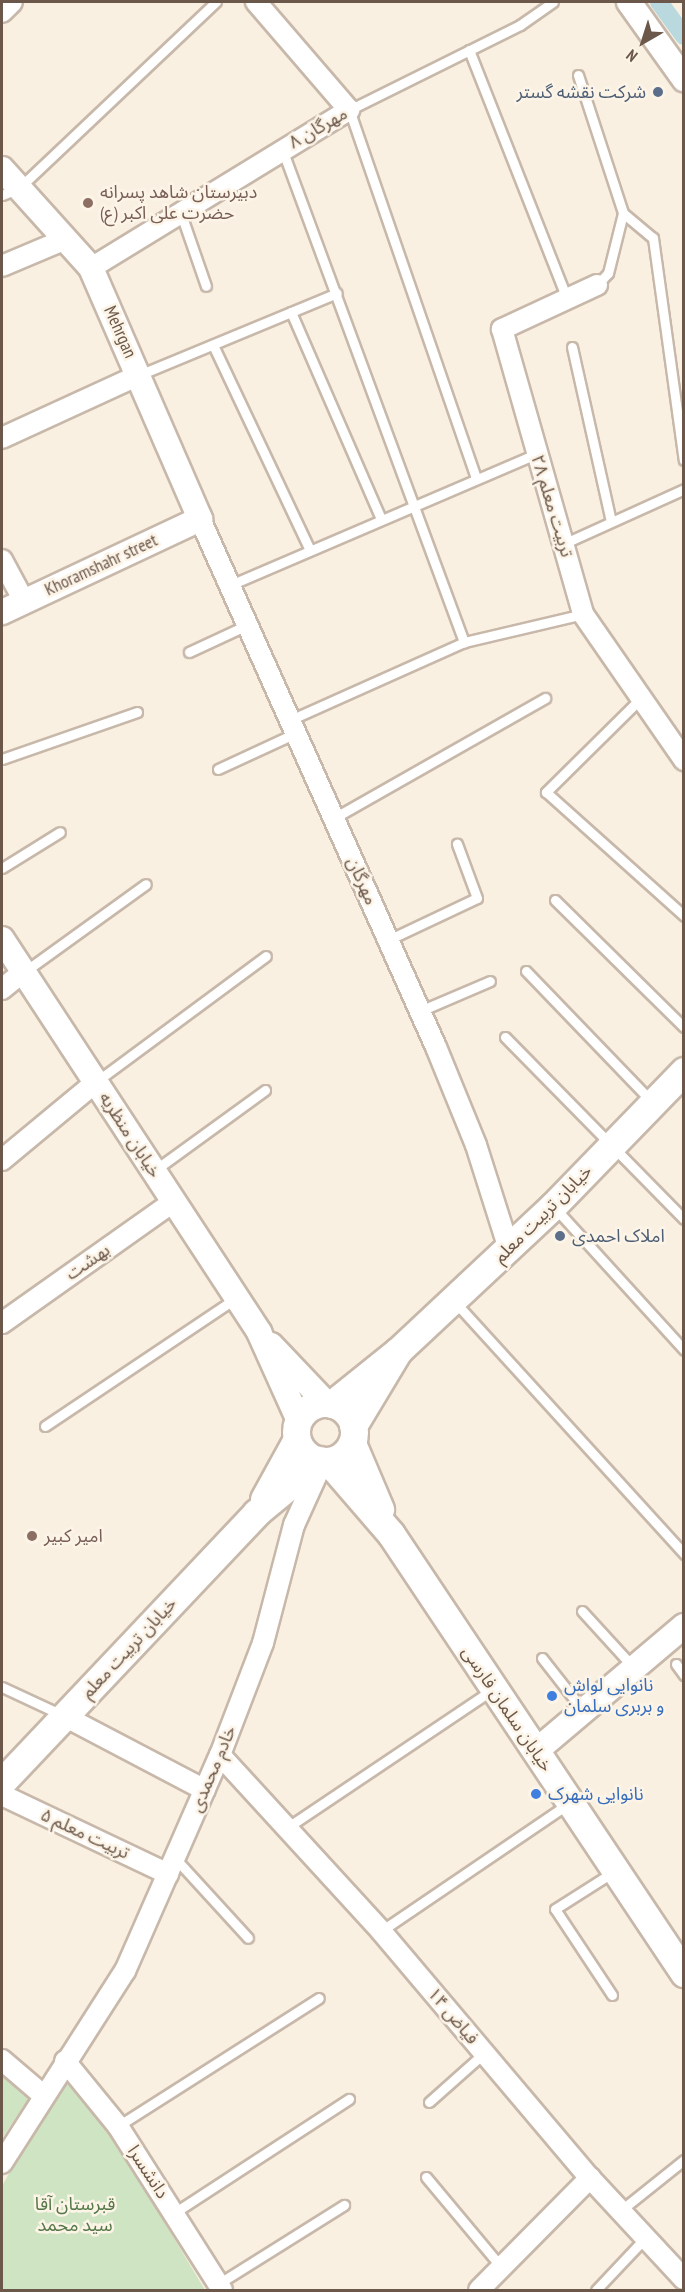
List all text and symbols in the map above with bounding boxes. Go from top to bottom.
north arrow [613,12,673,72]
text: N [622,46,641,66]
place label: شرکت نقشه گستر [516,81,646,103]
marker: شرکت نقشه گستر [651,85,665,99]
street label: مهرگان ۸ [285,103,351,153]
place label: دبیرستان شاهد پسرانه حضرت علی اکبر (ع) [100,182,257,224]
marker: دبیرستان شاهد پسرانه حضرت علی اکبر (ع) [81,196,95,210]
street label: Mehrgan [99,303,141,361]
street label: تربیت معلم ۲۸ [526,452,578,560]
street label: Khoramshahr street [41,529,161,601]
street label: مهرگان [342,854,382,908]
street label: خیابان منظریه [94,1088,166,1182]
street label: خیابان تربیت معلم [489,1160,597,1268]
place label: املاک احمدی [572,1225,665,1247]
marker: املاک احمدی [553,1229,567,1243]
street label: بهشت [62,1239,114,1285]
place label: امیر کبیر [44,1525,103,1547]
marker: امیر کبیر [25,1529,39,1543]
street label: خیابان تربیت معلم [77,1593,181,1703]
street label: خیابان سلمان فارسی [457,1642,557,1776]
place label: نانوایی لواش و بربری سلمان [564,1675,664,1718]
marker: نانوایی لواش و بربری سلمان [545,1689,559,1703]
street label: خادم محمدی [185,1723,241,1815]
place label: نانوایی شهرک [548,1783,644,1805]
marker: نانوایی شهرک [529,1787,543,1801]
street label: تربیت معلم ۵ [37,1804,133,1864]
street label: فیاض ۱۴ [423,1983,483,2049]
street label: دانشسرا [123,2141,173,2203]
park label: قبرستان آقا سید محمد [35,2194,115,2236]

